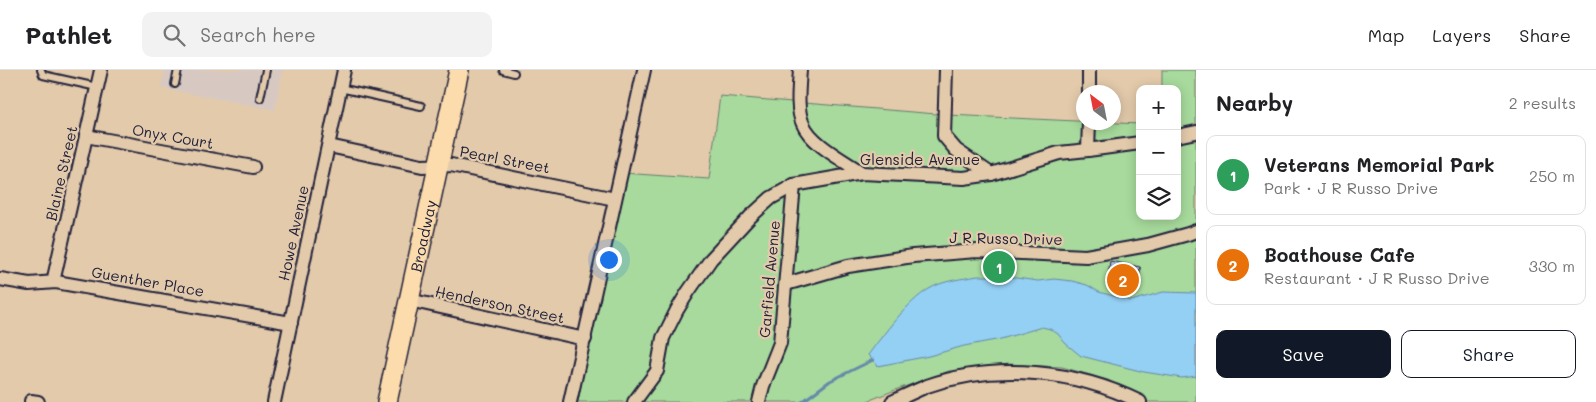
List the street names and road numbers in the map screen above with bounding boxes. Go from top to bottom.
street label: Onyx Court [131,119,215,153]
street label: Blaine Street [40,123,82,223]
street label: Pearl Street [458,140,552,178]
street label: Glenside Avenue [860,149,980,169]
street label: Howe Avenue [273,183,313,283]
street label: Broadway [405,198,441,274]
street label: Garfield Avenue [754,220,784,338]
street label: J R Russo Drive [949,227,1063,249]
street label: Guenther Place [90,261,206,301]
street label: Henderson Street [434,281,566,327]

